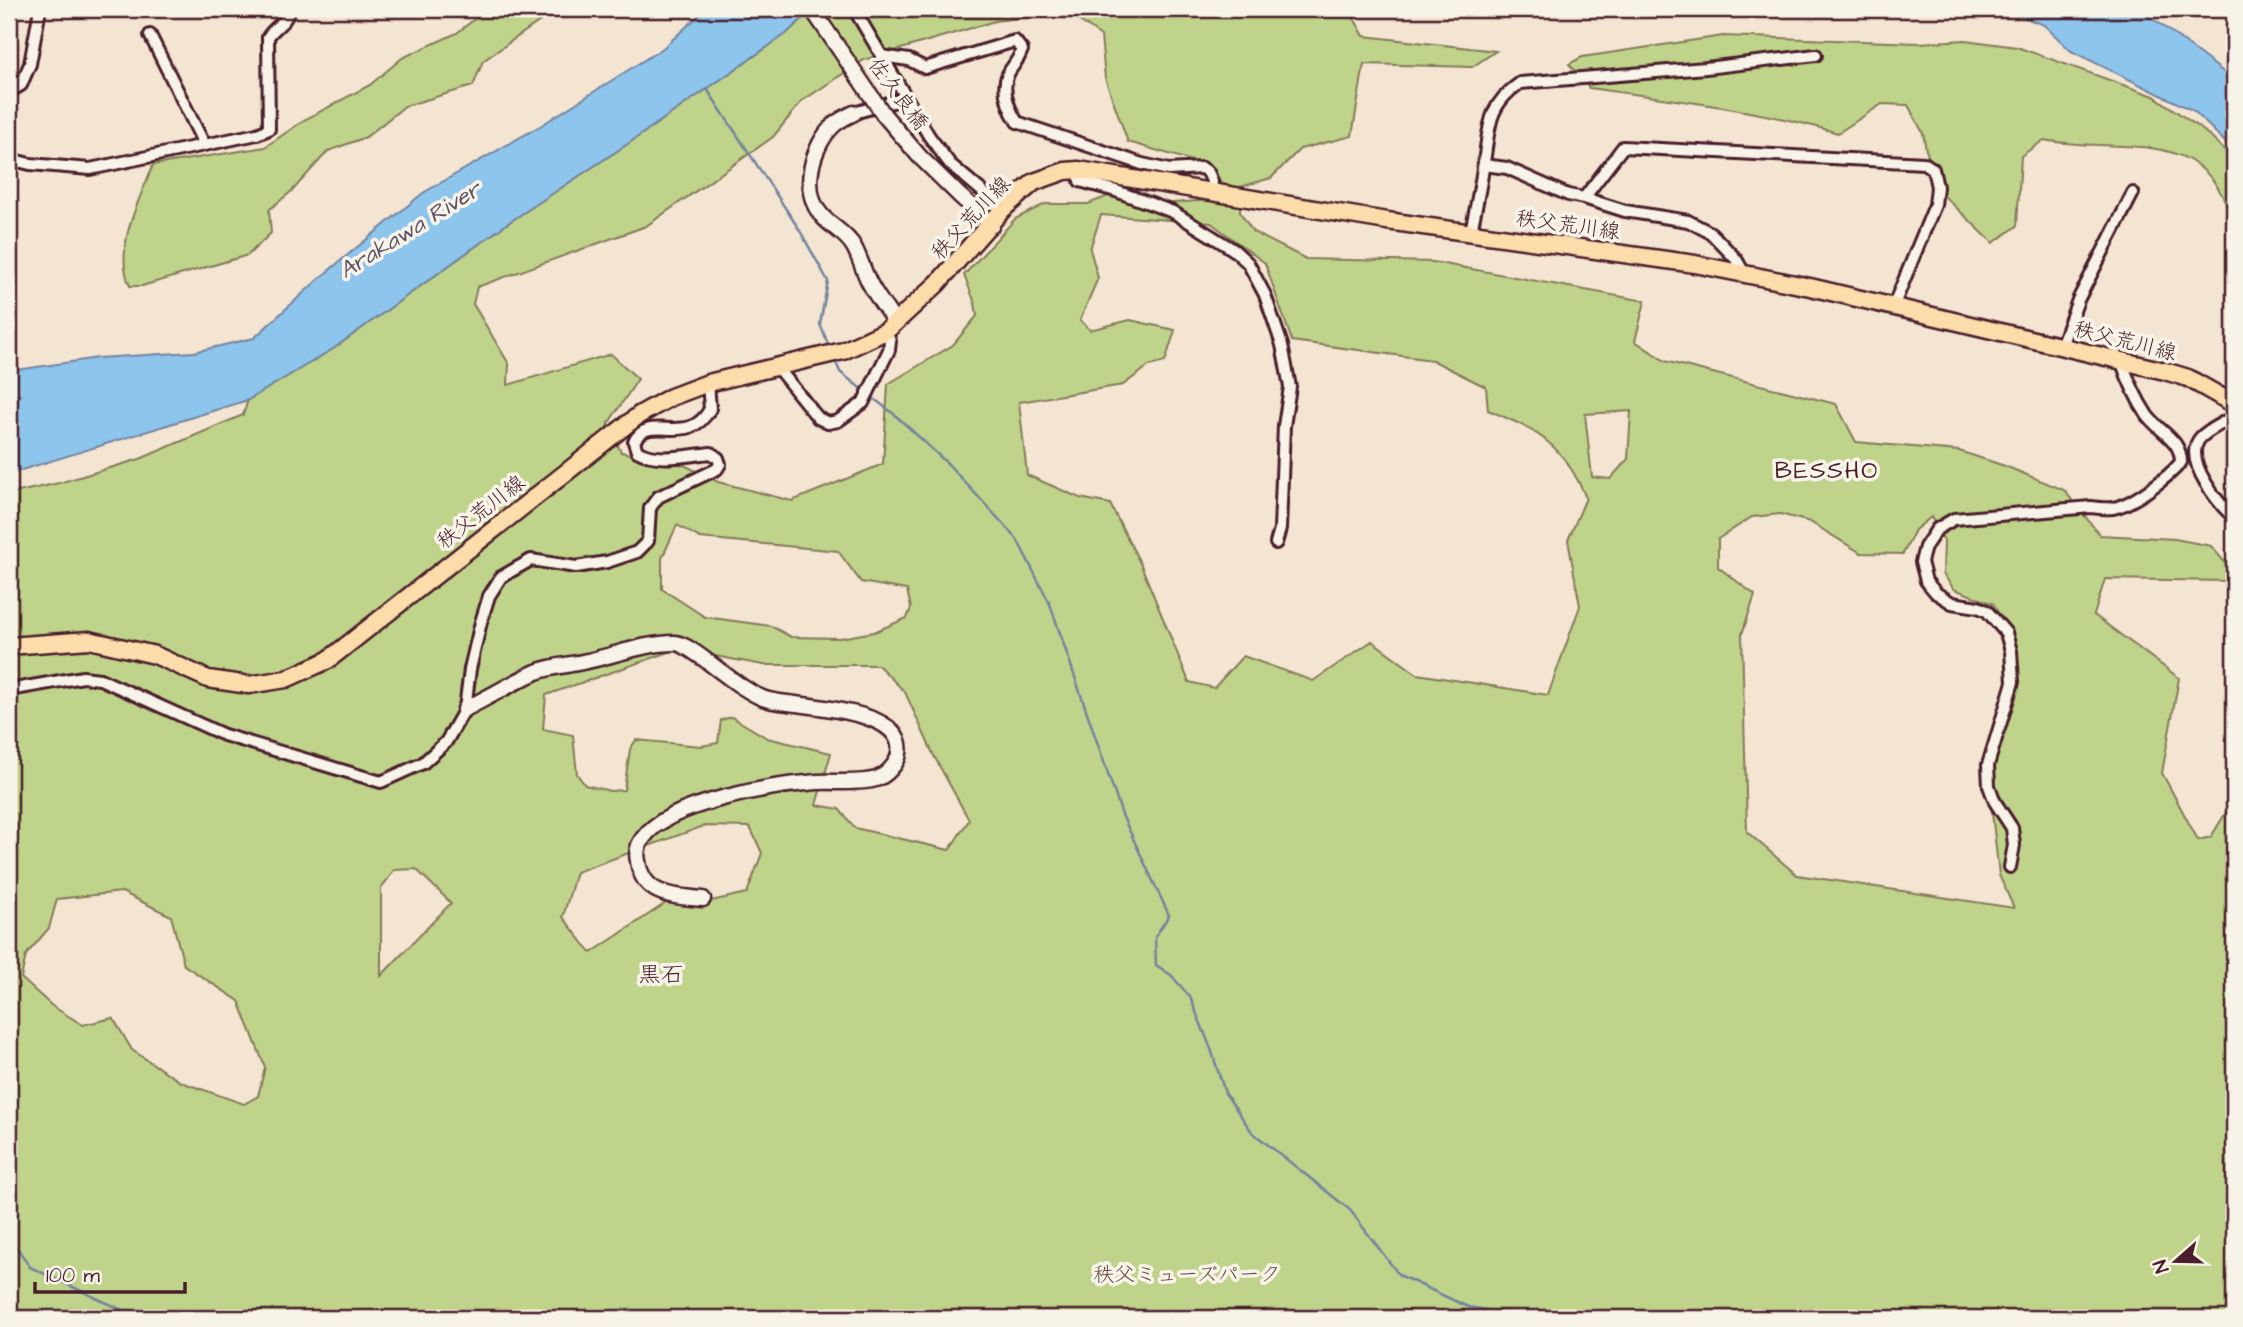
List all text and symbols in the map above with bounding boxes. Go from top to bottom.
street label: 佐久良橋 [861,52,935,136]
street label: 秩父荒川線 [925,170,1017,266]
water label: Arakawa River [333,172,489,286]
street label: 秩父荒川線 [1514,203,1622,247]
street label: 秩父荒川線 [2071,314,2179,368]
district label: BESSHO [1775,454,1879,488]
street label: 秩父荒川線 [431,468,531,556]
district label: 黒石 [638,959,684,991]
north arrow [2142,1226,2212,1296]
scale bar [35,1250,186,1294]
text: N [2147,1256,2176,1277]
park label: 秩父ミューズパーク [1093,1260,1281,1289]
text: 100 m [46,1261,101,1290]

